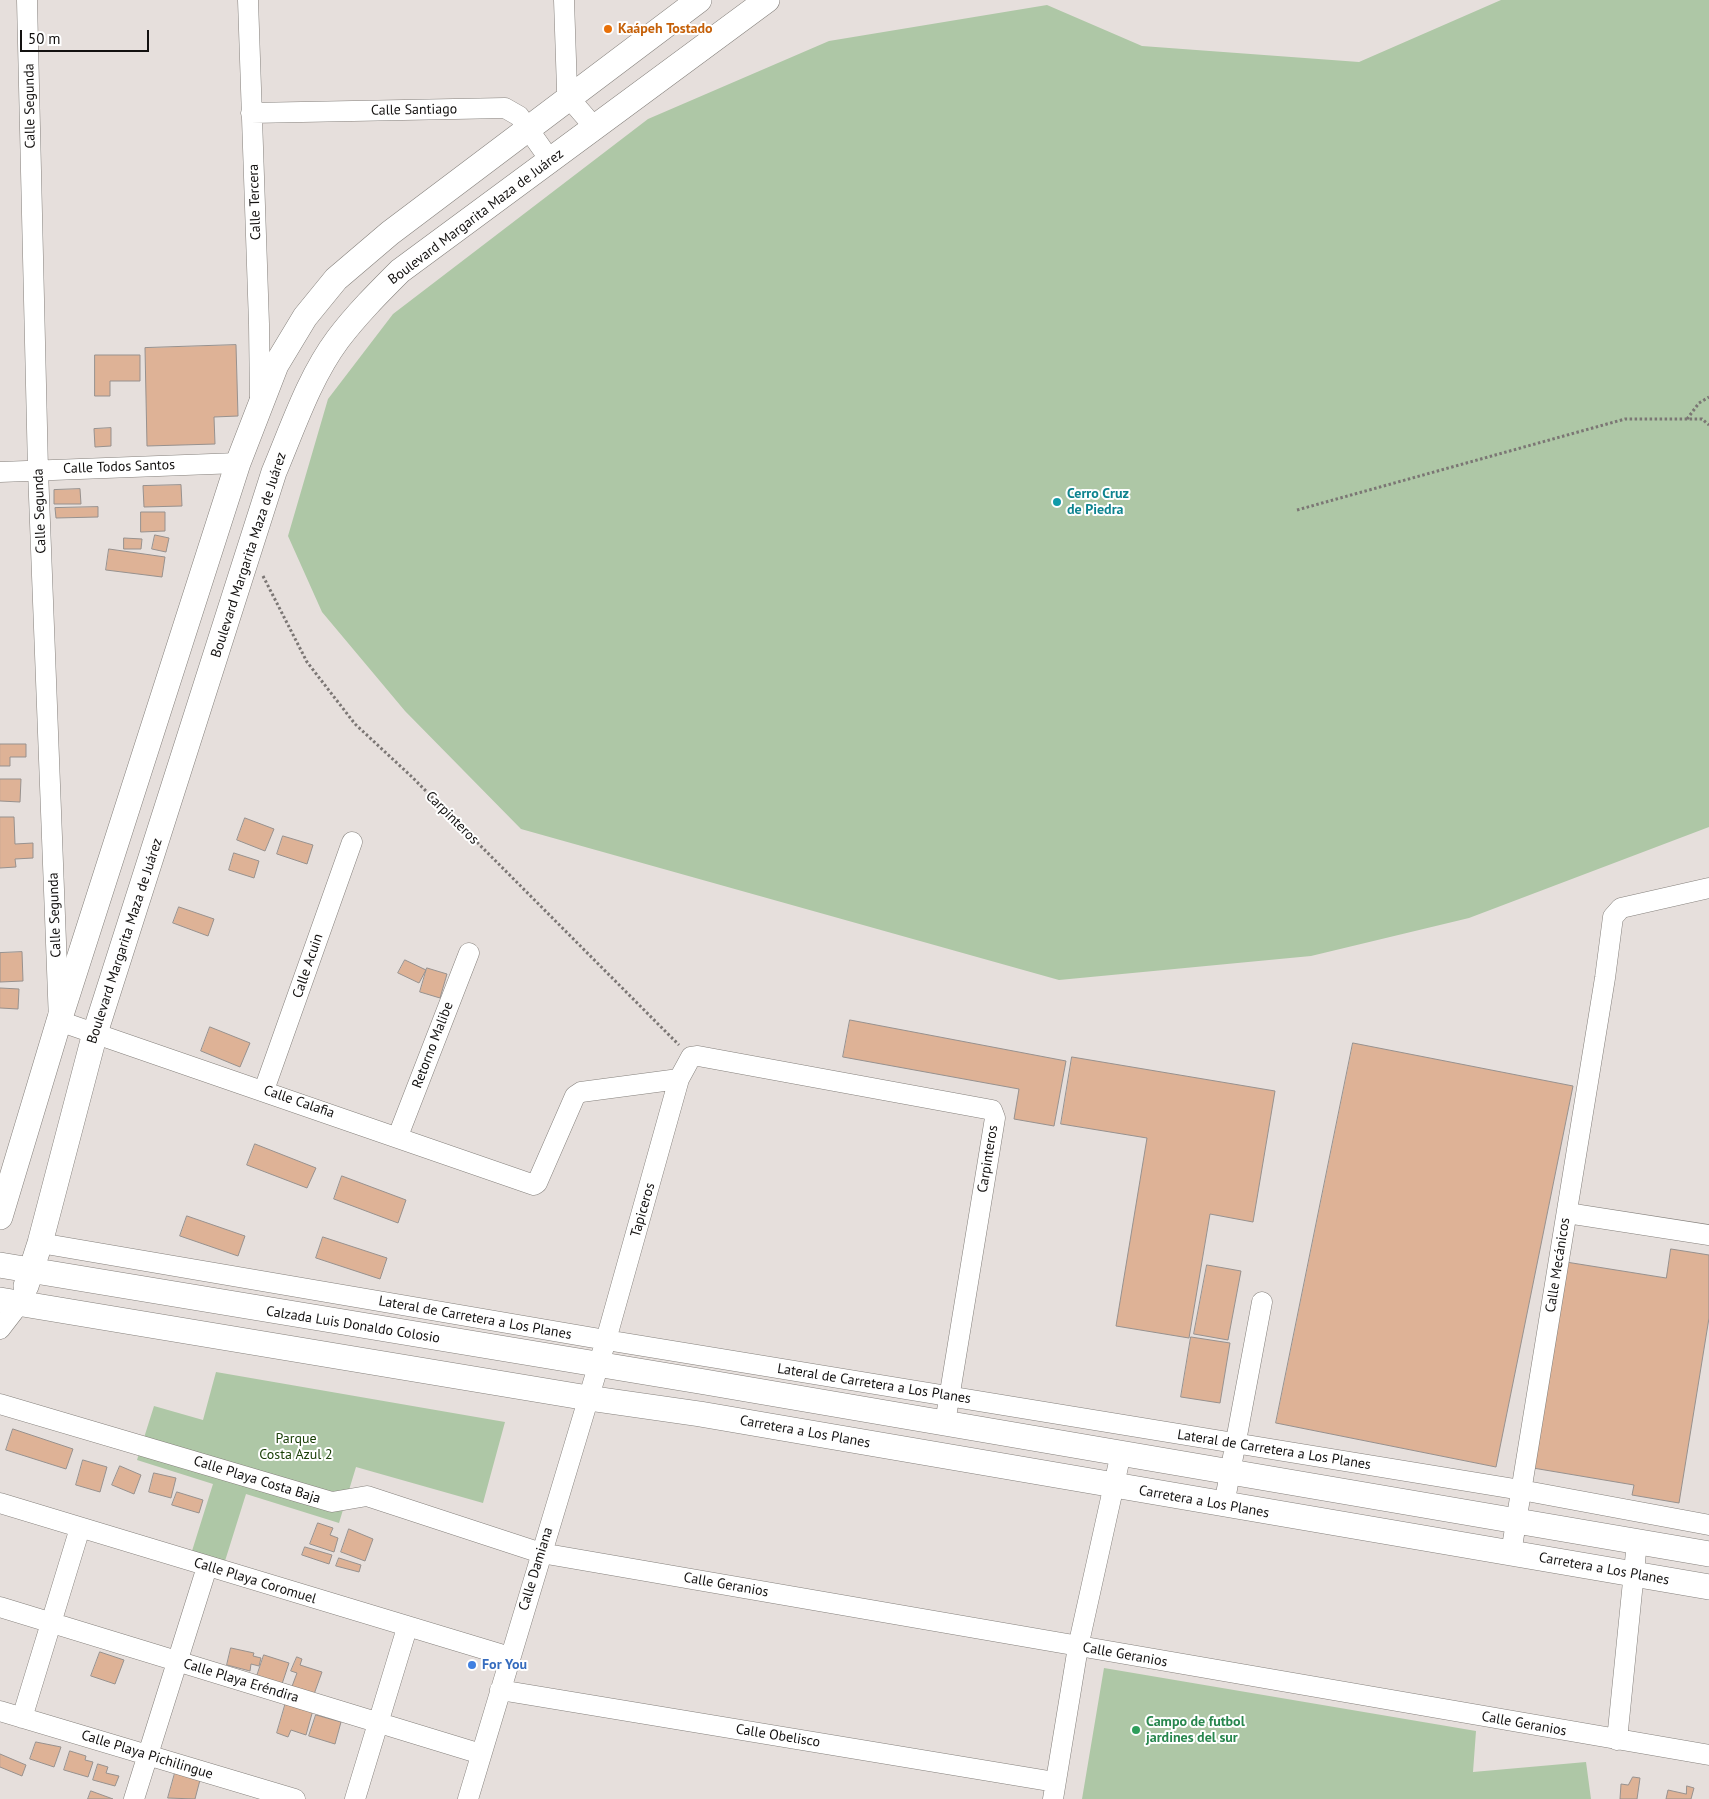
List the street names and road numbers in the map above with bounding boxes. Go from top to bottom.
street label: Calle Segunda [21,63,39,149]
street label: Calle Santiago [371,101,457,119]
street label: Boulevard Margarita Maza de Juárez [385,146,567,288]
street label: Calle Tercera [245,164,265,240]
street label: Boulevard Margarita Maza de Juárez [208,450,290,660]
street label: Calle Todos Santos [63,457,175,477]
street label: Calle Segunda [30,468,50,554]
street label: Carpinteros [422,788,482,848]
street label: Boulevard Margarita Maza de Juárez [84,836,166,1046]
street label: Calle Segunda [45,872,65,958]
street label: Calle Acuin [289,932,327,1000]
street label: Retorno Malibe [409,999,457,1091]
street label: Calle Calafia [261,1082,337,1122]
street label: Carpinteros [974,1124,1002,1194]
street label: Tapiceros [627,1181,659,1239]
street label: Calle Mecánicos [1542,1216,1574,1314]
street label: Lateral de Carretera a Los Planes [377,1293,573,1343]
street label: Calzada Luis Donaldo Colosio [265,1303,441,1347]
street label: Lateral de Carretera a Los Planes [776,1360,972,1408]
street label: Carretera a Los Planes [738,1412,872,1452]
street label: Lateral de Carretera a Los Planes [1176,1426,1372,1474]
street label: Calle Playa Costa Baja [191,1453,323,1507]
street label: Carretera a Los Planes [1137,1482,1271,1522]
street label: Calle Damiana [515,1525,557,1613]
street label: Carretera a Los Planes [1537,1549,1671,1589]
street label: Calle Playa Coromuel [192,1554,318,1608]
street label: Calle Geranios [682,1569,770,1601]
street label: Calle Geranios [1081,1639,1169,1671]
street label: Calle Playa Eréndira [181,1655,301,1707]
street label: Calle Geranios [1480,1708,1568,1740]
street label: Calle Obelisco [735,1721,821,1751]
street label: Calle Playa Pichilingue [79,1727,215,1783]

